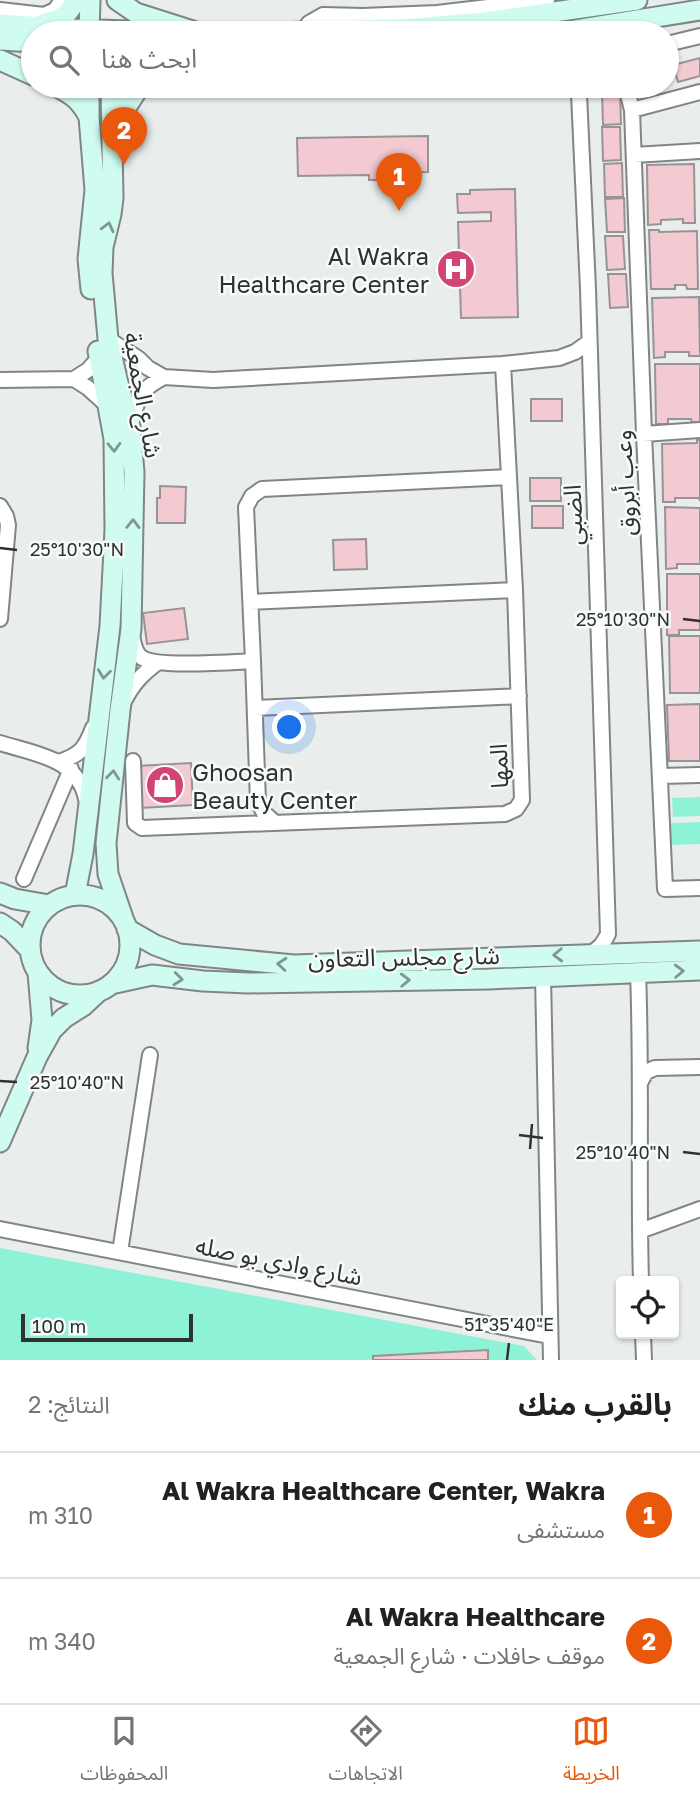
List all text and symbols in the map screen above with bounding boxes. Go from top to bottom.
search box [21,21,679,98]
icon: search [45,41,83,79]
text: ابحث هنا [101,43,197,74]
pin: 2 [101,107,147,165]
pin: 1 [376,153,422,211]
one-way arrow [100,221,114,233]
place label: Al Wakra Healthcare Center [218,241,429,298]
hospital icon: Al Wakra Healthcare Center [435,248,477,290]
street label: شارع الجمعية [115,330,169,461]
street label: وعب أبروق [607,429,642,537]
one-way arrow [106,442,121,453]
street label: الضبي [556,484,593,546]
one-way arrow [125,519,141,529]
text: 25°10'30"N [30,538,124,560]
text: 25°10'30"N [576,608,670,630]
one-way arrow [97,669,112,680]
your location [272,710,306,744]
street label: المها [483,743,513,789]
place label: Ghoosan Beauty Center [192,757,357,814]
shop icon: Ghoosan Beauty Center [144,764,186,806]
one-way arrow [106,770,121,781]
street label: شارع مجلس التعاون [308,940,500,976]
one-way arrow [553,948,564,963]
one-way arrow [276,957,287,972]
one-way arrow [674,963,685,978]
one-way arrow [172,971,184,986]
one-way arrow [400,973,411,988]
text: 25°10'40"N [30,1071,124,1093]
text: 25°10'40"N [576,1141,670,1163]
street label: شارع وادي بو صله [192,1230,365,1296]
map controls [616,1276,679,1339]
button: locate [616,1276,679,1339]
scale bar [21,1311,192,1343]
text: 51°35'40"E [464,1313,554,1335]
text: 100 m [32,1314,86,1337]
text: بالقرب منك [518,1386,672,1422]
text: النتائج: 2 [28,1390,110,1418]
text: Al Wakra Healthcare Center, Wakra [162,1475,605,1506]
text: 310 m [28,1501,93,1529]
text: 1 [643,1501,655,1529]
text: مستشفى [517,1515,605,1543]
text: Al Wakra Healthcare [346,1601,605,1632]
text: 340 m [28,1627,96,1655]
text: 2 [642,1627,656,1655]
text: موقف حافلات · شارع الجمعية [334,1641,605,1669]
tab: المحفوظات [80,1712,168,1794]
tab: الاتجاهات [329,1712,403,1794]
tab: الخريطة [563,1712,620,1794]

